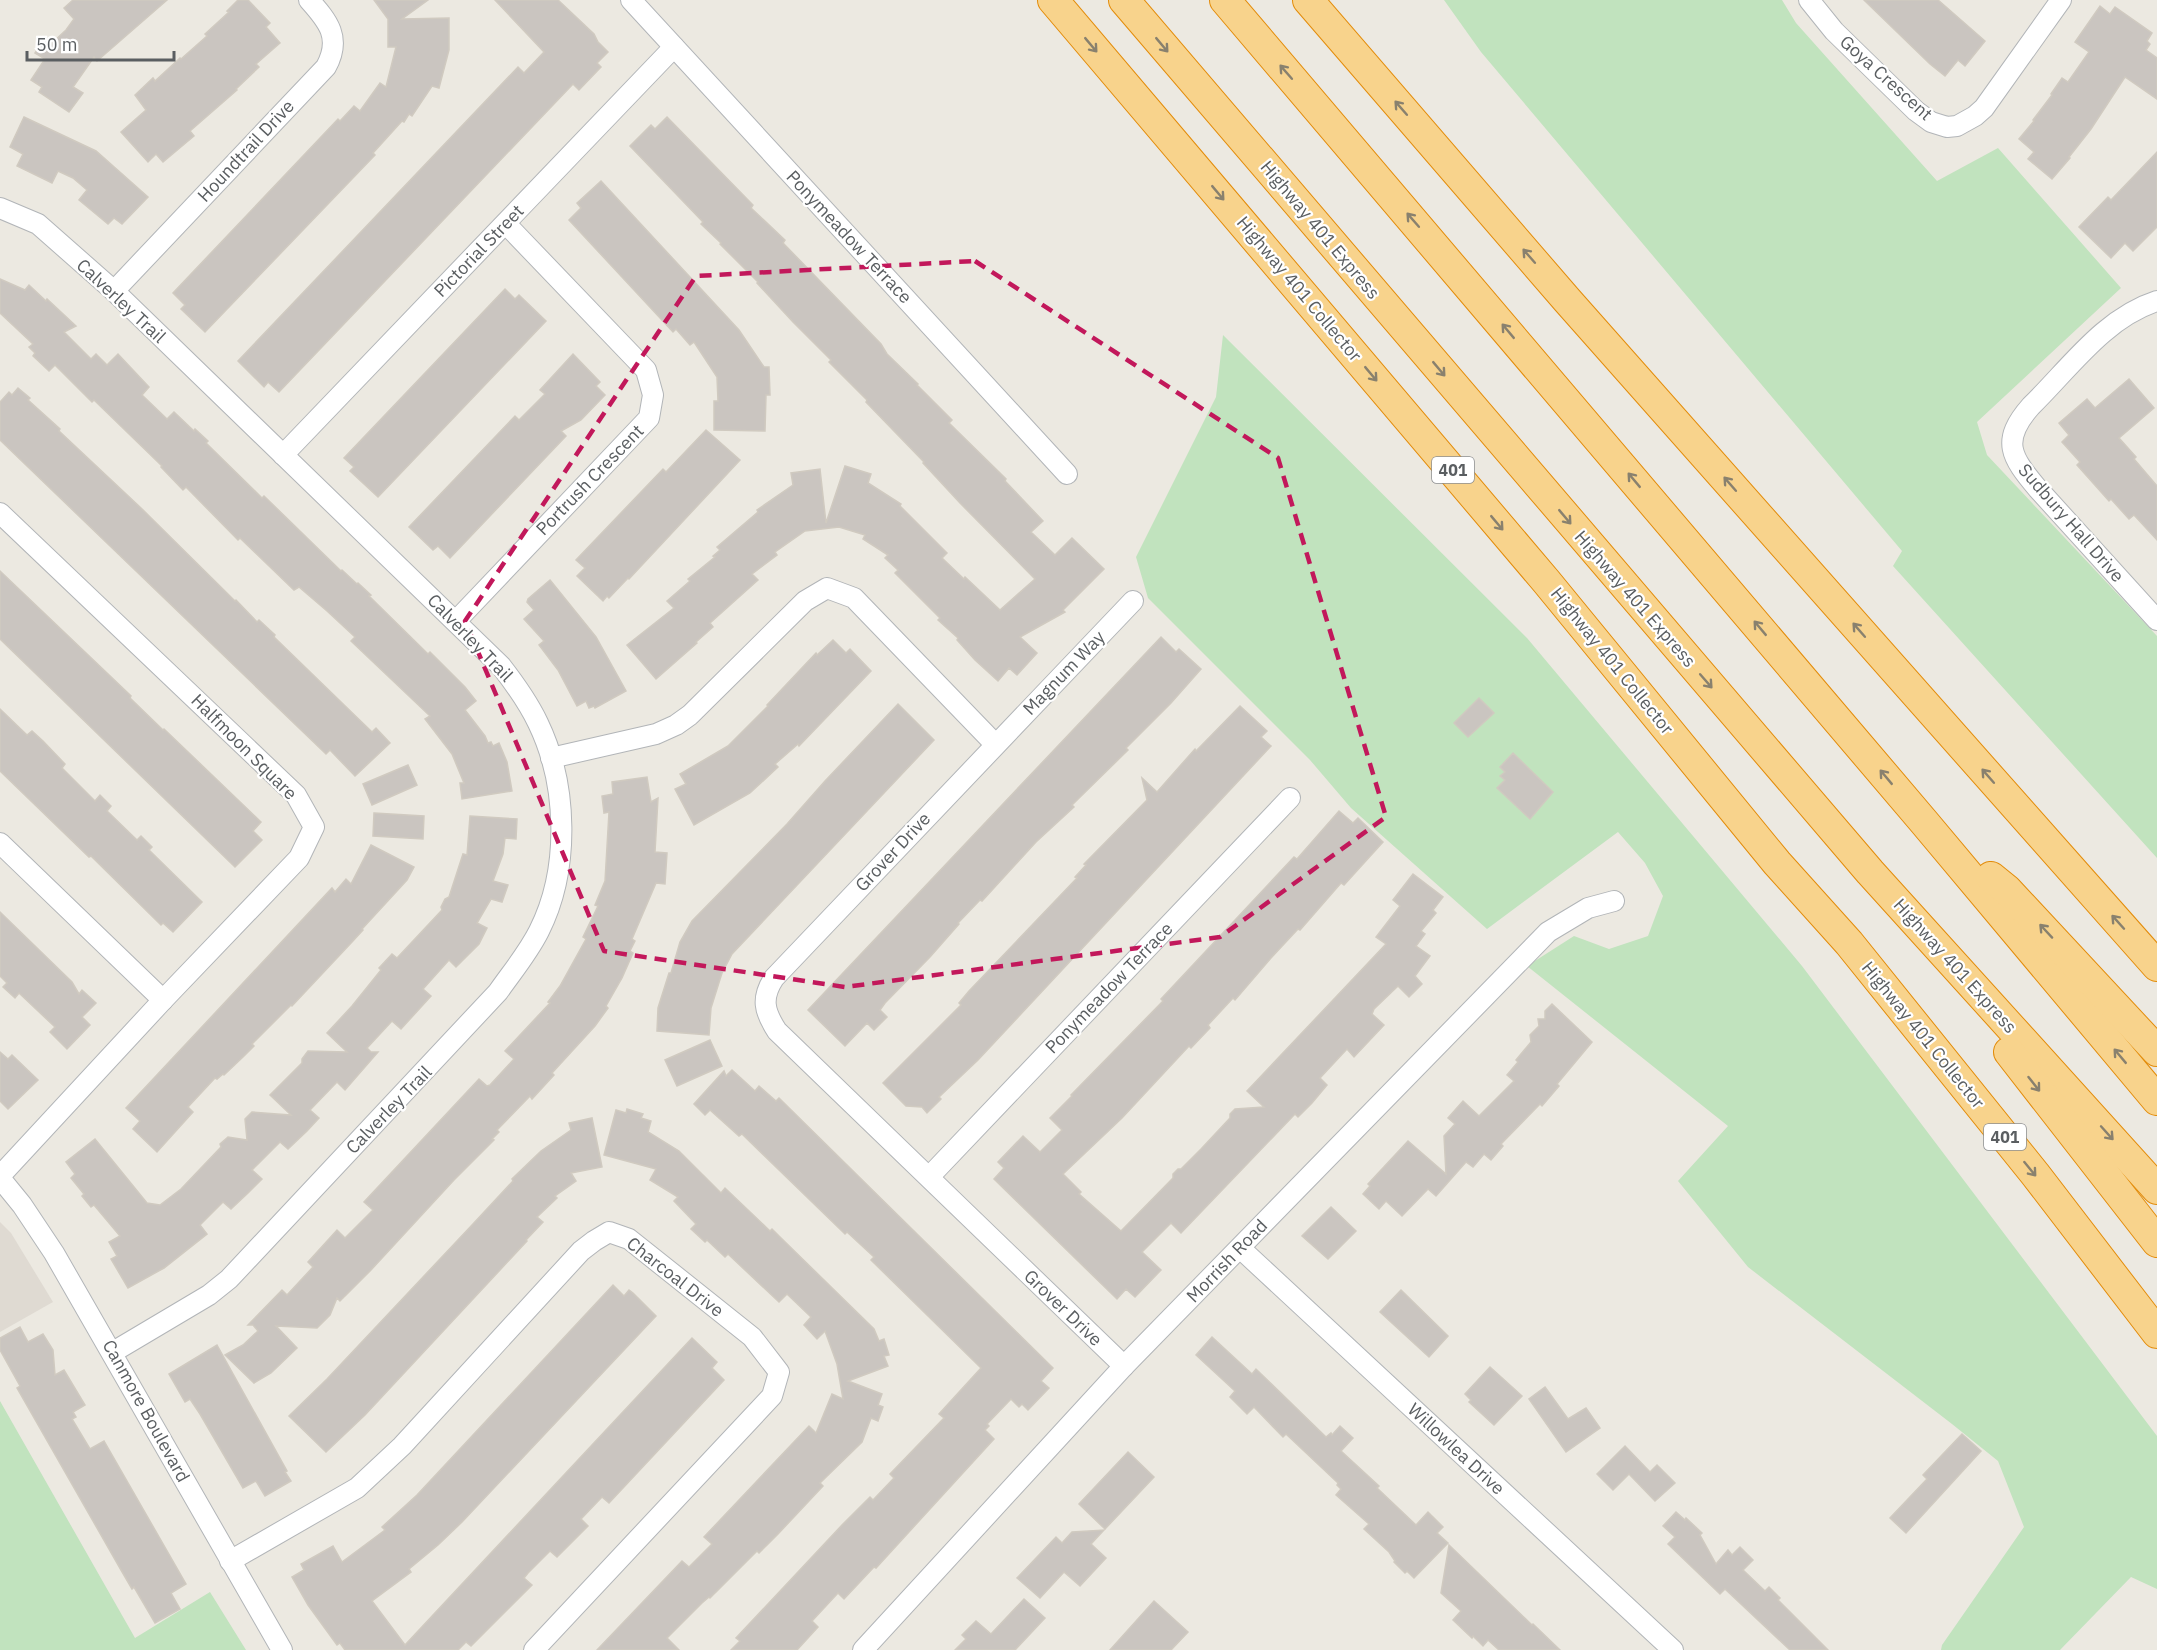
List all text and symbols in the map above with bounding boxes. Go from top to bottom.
scale bar [27,24,174,62]
street label: Goya Crescent [1835,30,1937,125]
text: 50 m [36,33,78,56]
one-way arrow [1085,37,1098,53]
one-way arrow [1155,37,1169,52]
one-way arrow [1279,65,1293,80]
street label: Houndtrail Drive [192,95,299,207]
one-way arrow [1395,100,1408,116]
street label: Highway 401 Express [1256,156,1385,304]
street label: Ponymeadow Terrace [782,165,917,308]
one-way arrow [1211,185,1224,201]
street label: Pictorial Street [429,199,529,302]
street label: Highway 401 Collector [1232,211,1367,366]
one-way arrow [1406,213,1420,228]
one-way arrow [1522,249,1536,264]
street label: Calverley Trail [72,253,171,348]
one-way arrow [1501,323,1514,339]
one-way arrow [1432,361,1445,377]
one-way arrow [1364,366,1378,381]
street label: Portrush Crescent [531,419,648,540]
road number: 401 [1432,457,1474,483]
street label: Sudbury Hall Drive [2014,459,2129,587]
one-way arrow [1627,473,1641,488]
one-way arrow [1723,477,1737,492]
one-way arrow [1558,509,1572,524]
one-way arrow [1490,515,1504,530]
street label: Highway 401 Express [1570,526,1701,672]
street label: Highway 401 Collector [1546,582,1679,739]
street label: Calverley Trail [423,589,518,687]
one-way arrow [1753,621,1767,636]
one-way arrow [1852,623,1866,638]
street label: Magnum Way [1018,626,1110,720]
one-way arrow [1699,673,1712,689]
street label: Halfmoon Square [187,689,302,805]
one-way arrow [1981,769,1995,784]
one-way arrow [1879,770,1893,785]
street label: Grover Drive [850,807,935,896]
street label: Highway 401 Express [1889,893,2022,1038]
one-way arrow [2111,915,2125,930]
street label: Ponymeadow Terrace [1040,917,1177,1058]
one-way arrow [2039,924,2053,939]
street label: Highway 401 Collector [1857,956,1990,1113]
one-way arrow [2113,1048,2126,1064]
street label: Calverley Trail [341,1061,436,1159]
one-way arrow [2028,1076,2041,1092]
road number: 401 [1984,1124,2026,1150]
one-way arrow [2100,1125,2114,1140]
one-way arrow [2024,1160,2037,1176]
street label: Morrish Road [1181,1214,1272,1307]
street label: Charcoal Drive [622,1231,729,1322]
street label: Grover Drive [1019,1265,1107,1351]
street label: Canmore Boulevard [98,1335,195,1486]
street label: Willowlea Drive [1403,1398,1510,1500]

